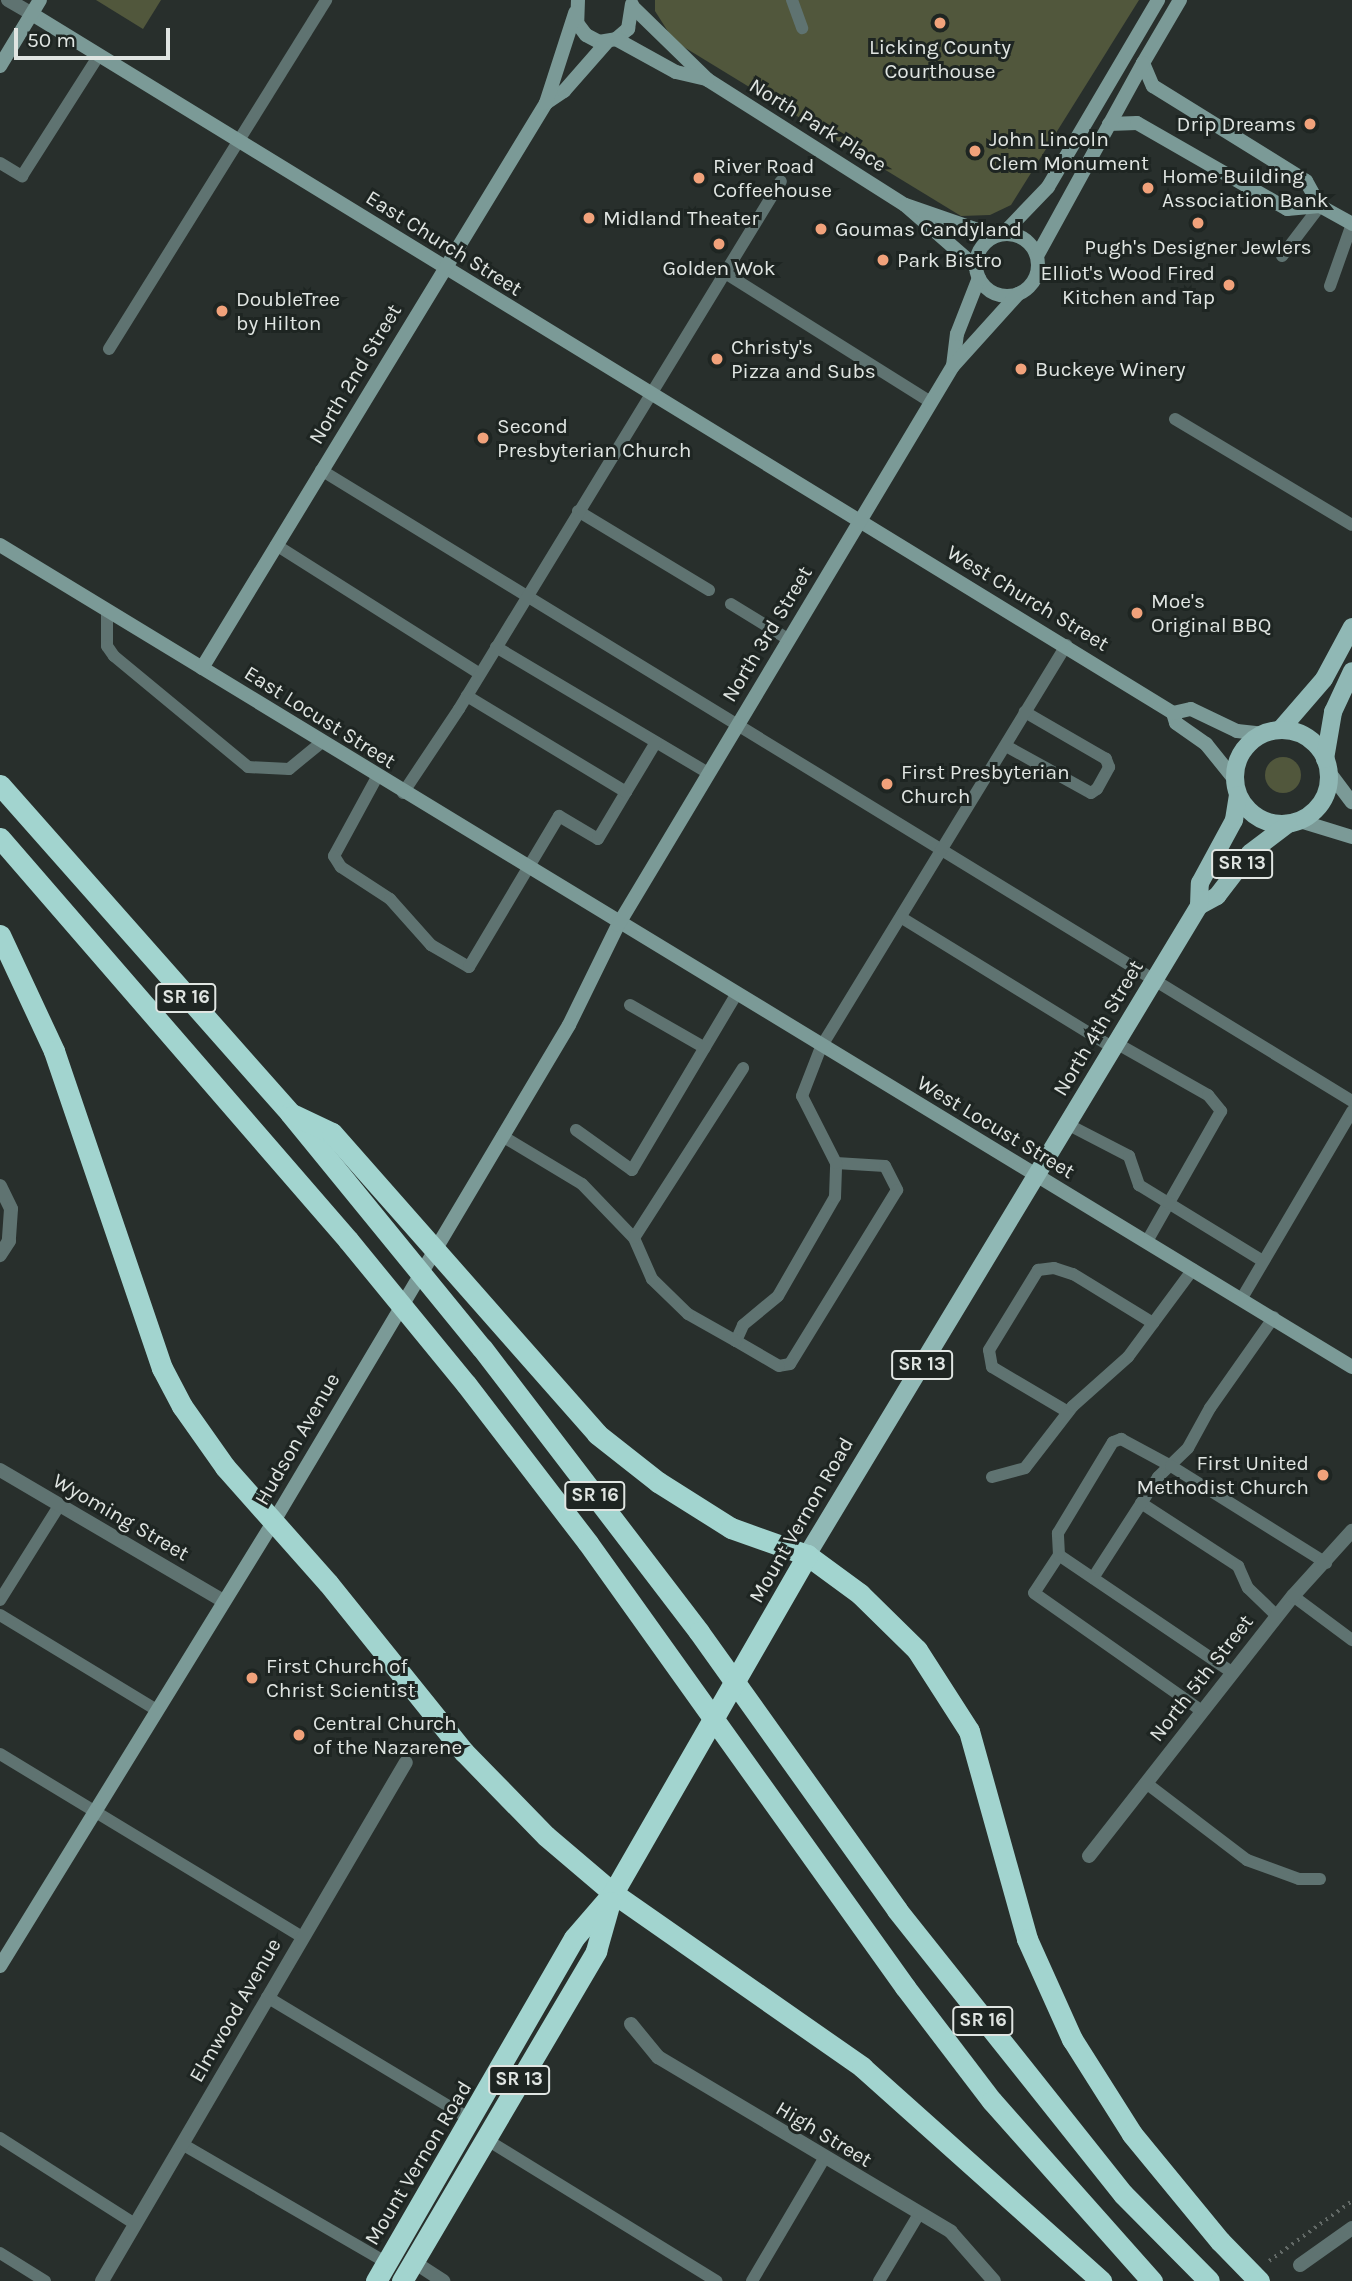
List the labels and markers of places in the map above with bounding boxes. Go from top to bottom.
marker: Licking County Courthouse [932,15,948,31]
place label: Licking County Courthouse [869,34,1011,84]
place label: Drip Dreams [1177,111,1296,137]
marker: Drip Dreams [1302,116,1318,132]
place label: John Lincoln Clem Monument [989,126,1149,176]
marker: John Lincoln Clem Monument [967,143,983,159]
place label: River Road Coffeehouse [713,153,832,203]
place label: Home Building Association Bank [1162,163,1329,213]
marker: River Road Coffeehouse [691,170,707,186]
marker: Home Building Association Bank [1140,180,1156,196]
place label: Midland Theater [603,205,759,231]
marker: Midland Theater [581,210,597,226]
marker: Pugh's Designer Jewlers [1190,215,1206,231]
place label: Goumas Candyland [835,216,1022,242]
marker: Goumas Candyland [813,221,829,237]
place label: Pugh's Designer Jewlers [1084,234,1312,260]
marker: Golden Wok [711,236,727,252]
place label: Park Bistro [897,247,1002,273]
marker: Park Bistro [875,252,891,268]
place label: Golden Wok [662,255,776,281]
place label: Elliot's Wood Fired Kitchen and Tap [1040,260,1215,310]
marker: Elliot's Wood Fired Kitchen and Tap [1221,277,1237,293]
place label: DoubleTree by Hilton [236,286,340,336]
marker: DoubleTree by Hilton [214,303,230,319]
place label: Christy's Pizza and Subs [731,334,876,384]
marker: Christy's Pizza and Subs [709,351,725,367]
place label: Buckeye Winery [1035,356,1186,382]
marker: Buckeye Winery [1013,361,1029,377]
place label: Second Presbyterian Church [497,413,691,463]
marker: Second Presbyterian Church [475,430,491,446]
place label: Moe's Original BBQ [1151,588,1271,638]
marker: Moe's Original BBQ [1129,605,1145,621]
place label: First Presbyterian Church [901,759,1070,809]
marker: First Presbyterian Church [879,776,895,792]
place label: First United Methodist Church [1136,1450,1309,1500]
marker: First United Methodist Church [1315,1467,1331,1483]
place label: First Church of Christ Scientist [266,1653,416,1703]
marker: First Church of Christ Scientist [244,1670,260,1686]
place label: Central Church of the Nazarene [313,1710,462,1760]
marker: Central Church of the Nazarene [291,1727,307,1743]

